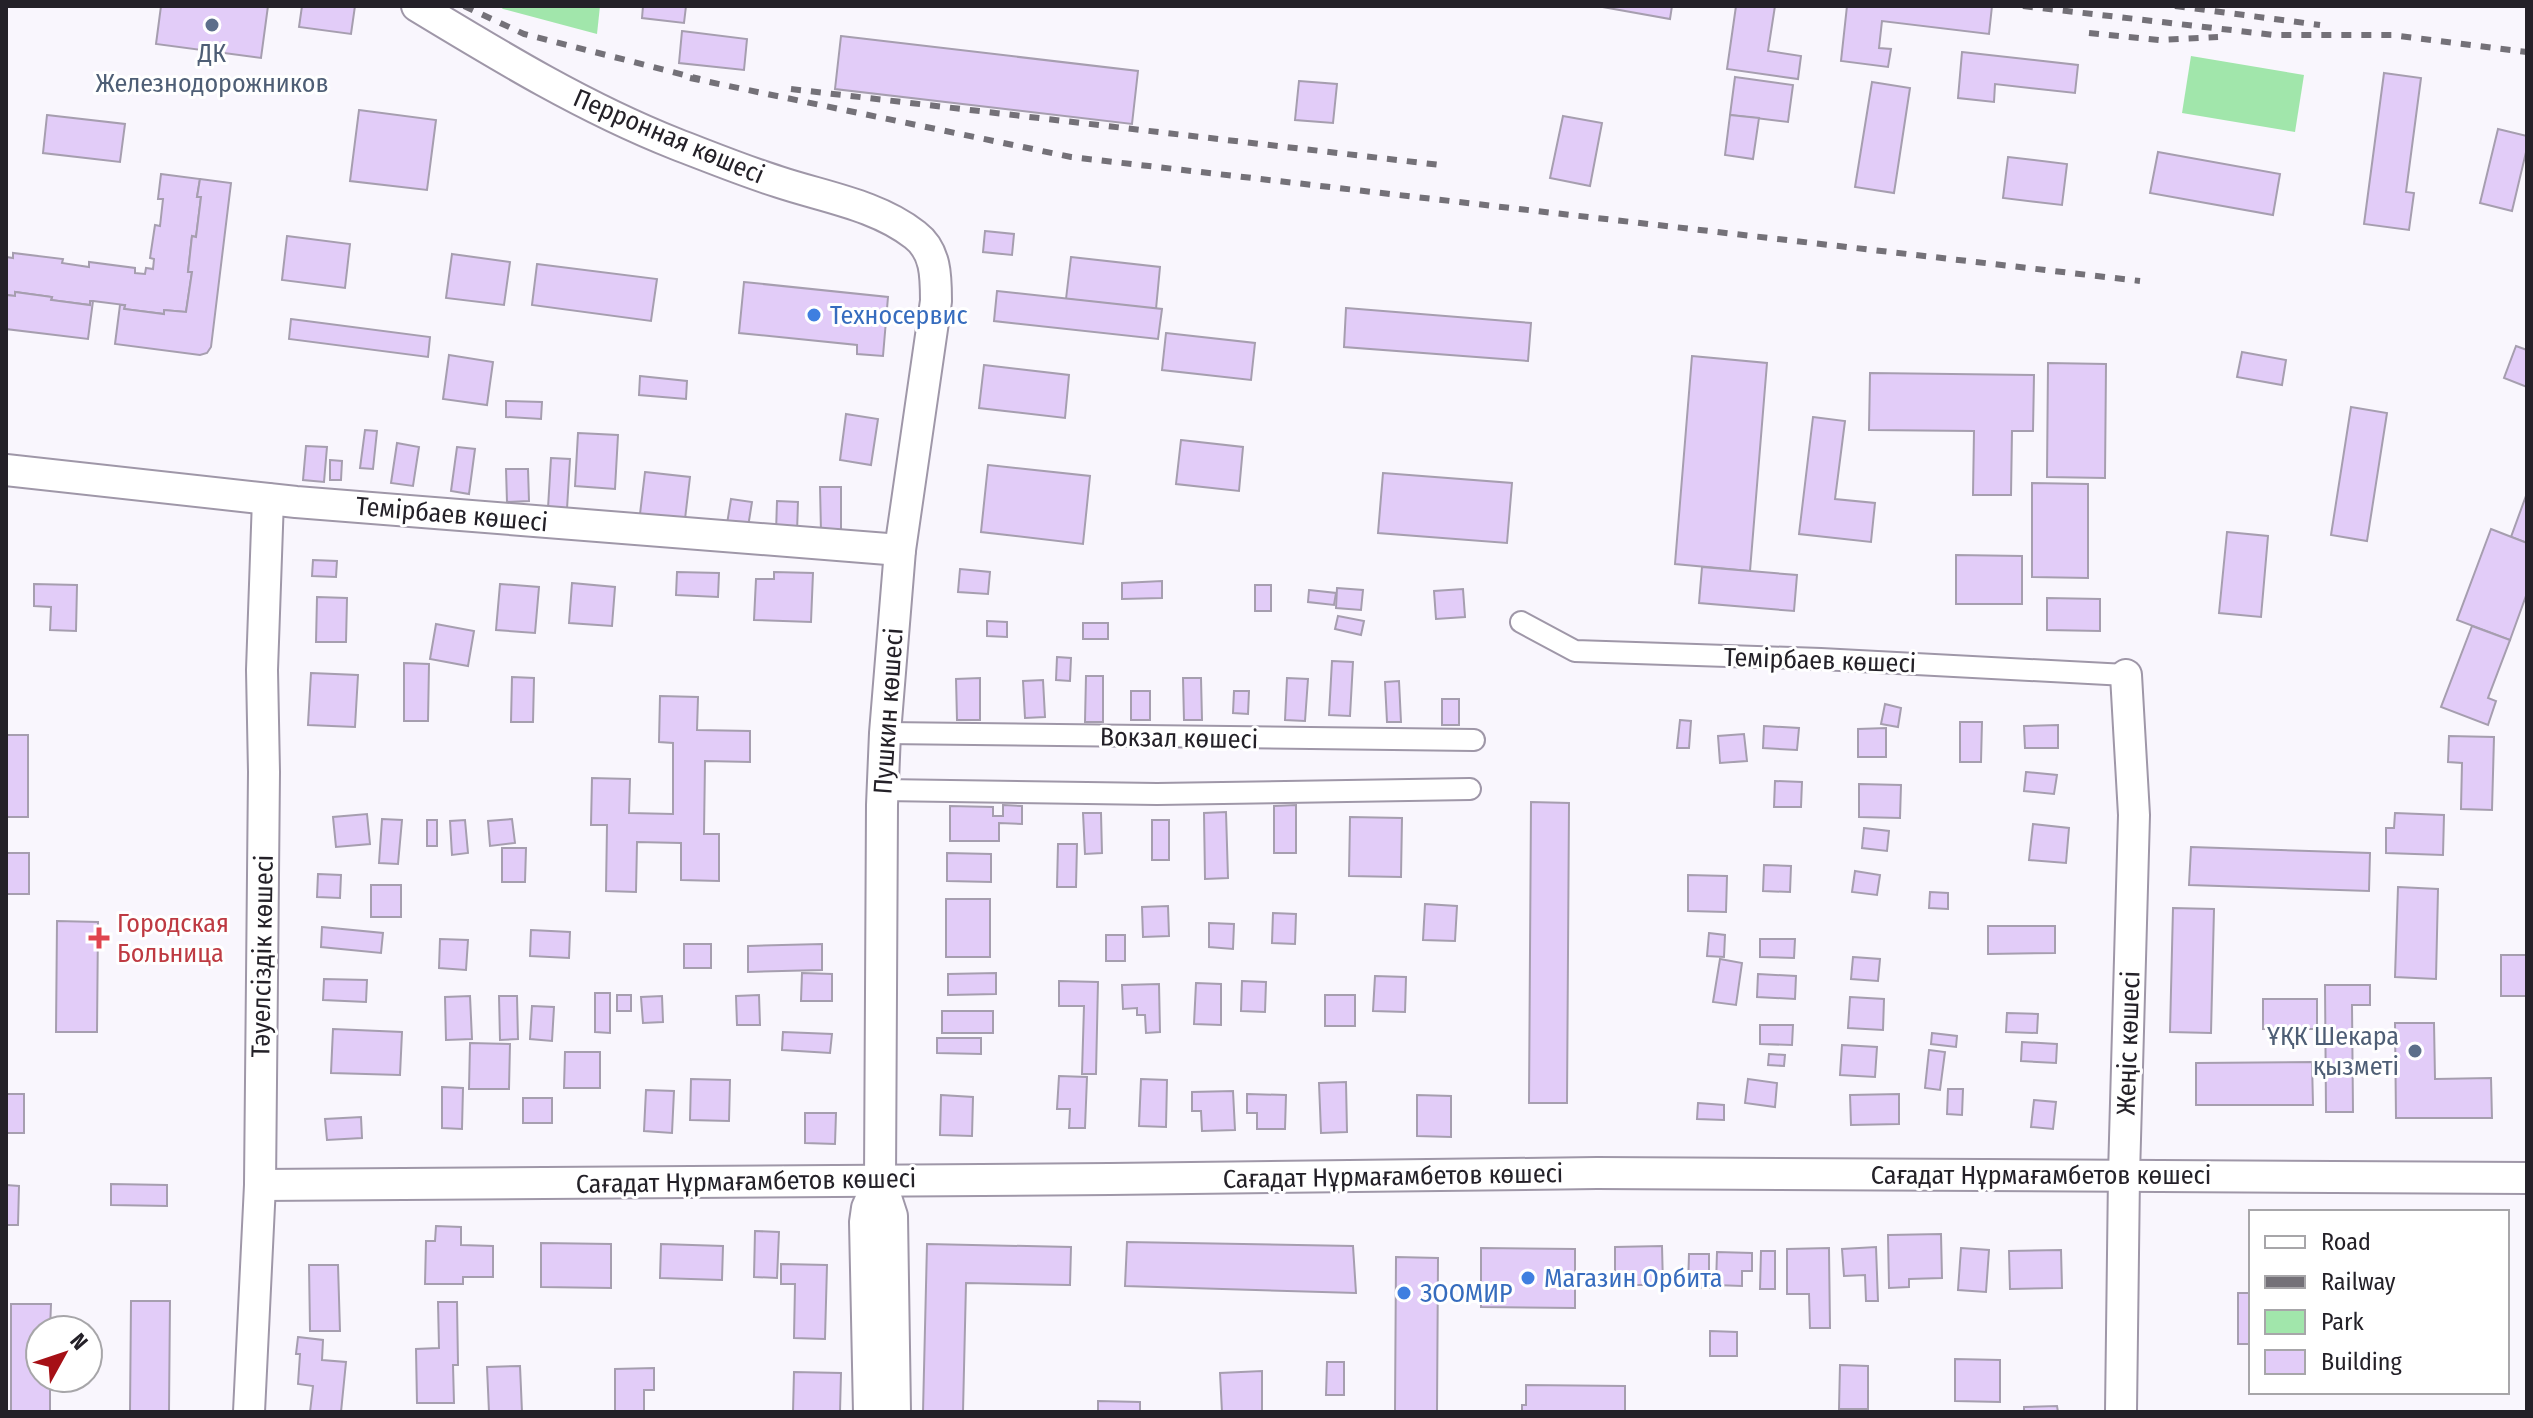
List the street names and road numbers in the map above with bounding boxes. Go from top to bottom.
street label: Перронная көшесі [569,82,769,191]
street label: Темірбаев көшесі [355,491,549,538]
street label: Пушкин көшесі [867,627,910,795]
street label: Темірбаев көшесі [1723,642,1917,679]
street label: Вокзал көшесі [1100,722,1258,755]
street label: Тәуелсіздік көшесі [245,854,280,1058]
street label: Жеңіс көшесі [2110,970,2147,1116]
street label: Сағадат Нұрмағамбетов көшесі [1222,1158,1564,1195]
street label: Сағадат Нұрмағамбетов көшесі [1871,1160,2211,1191]
street label: Сағадат Нұрмағамбетов көшесі [575,1163,917,1200]

